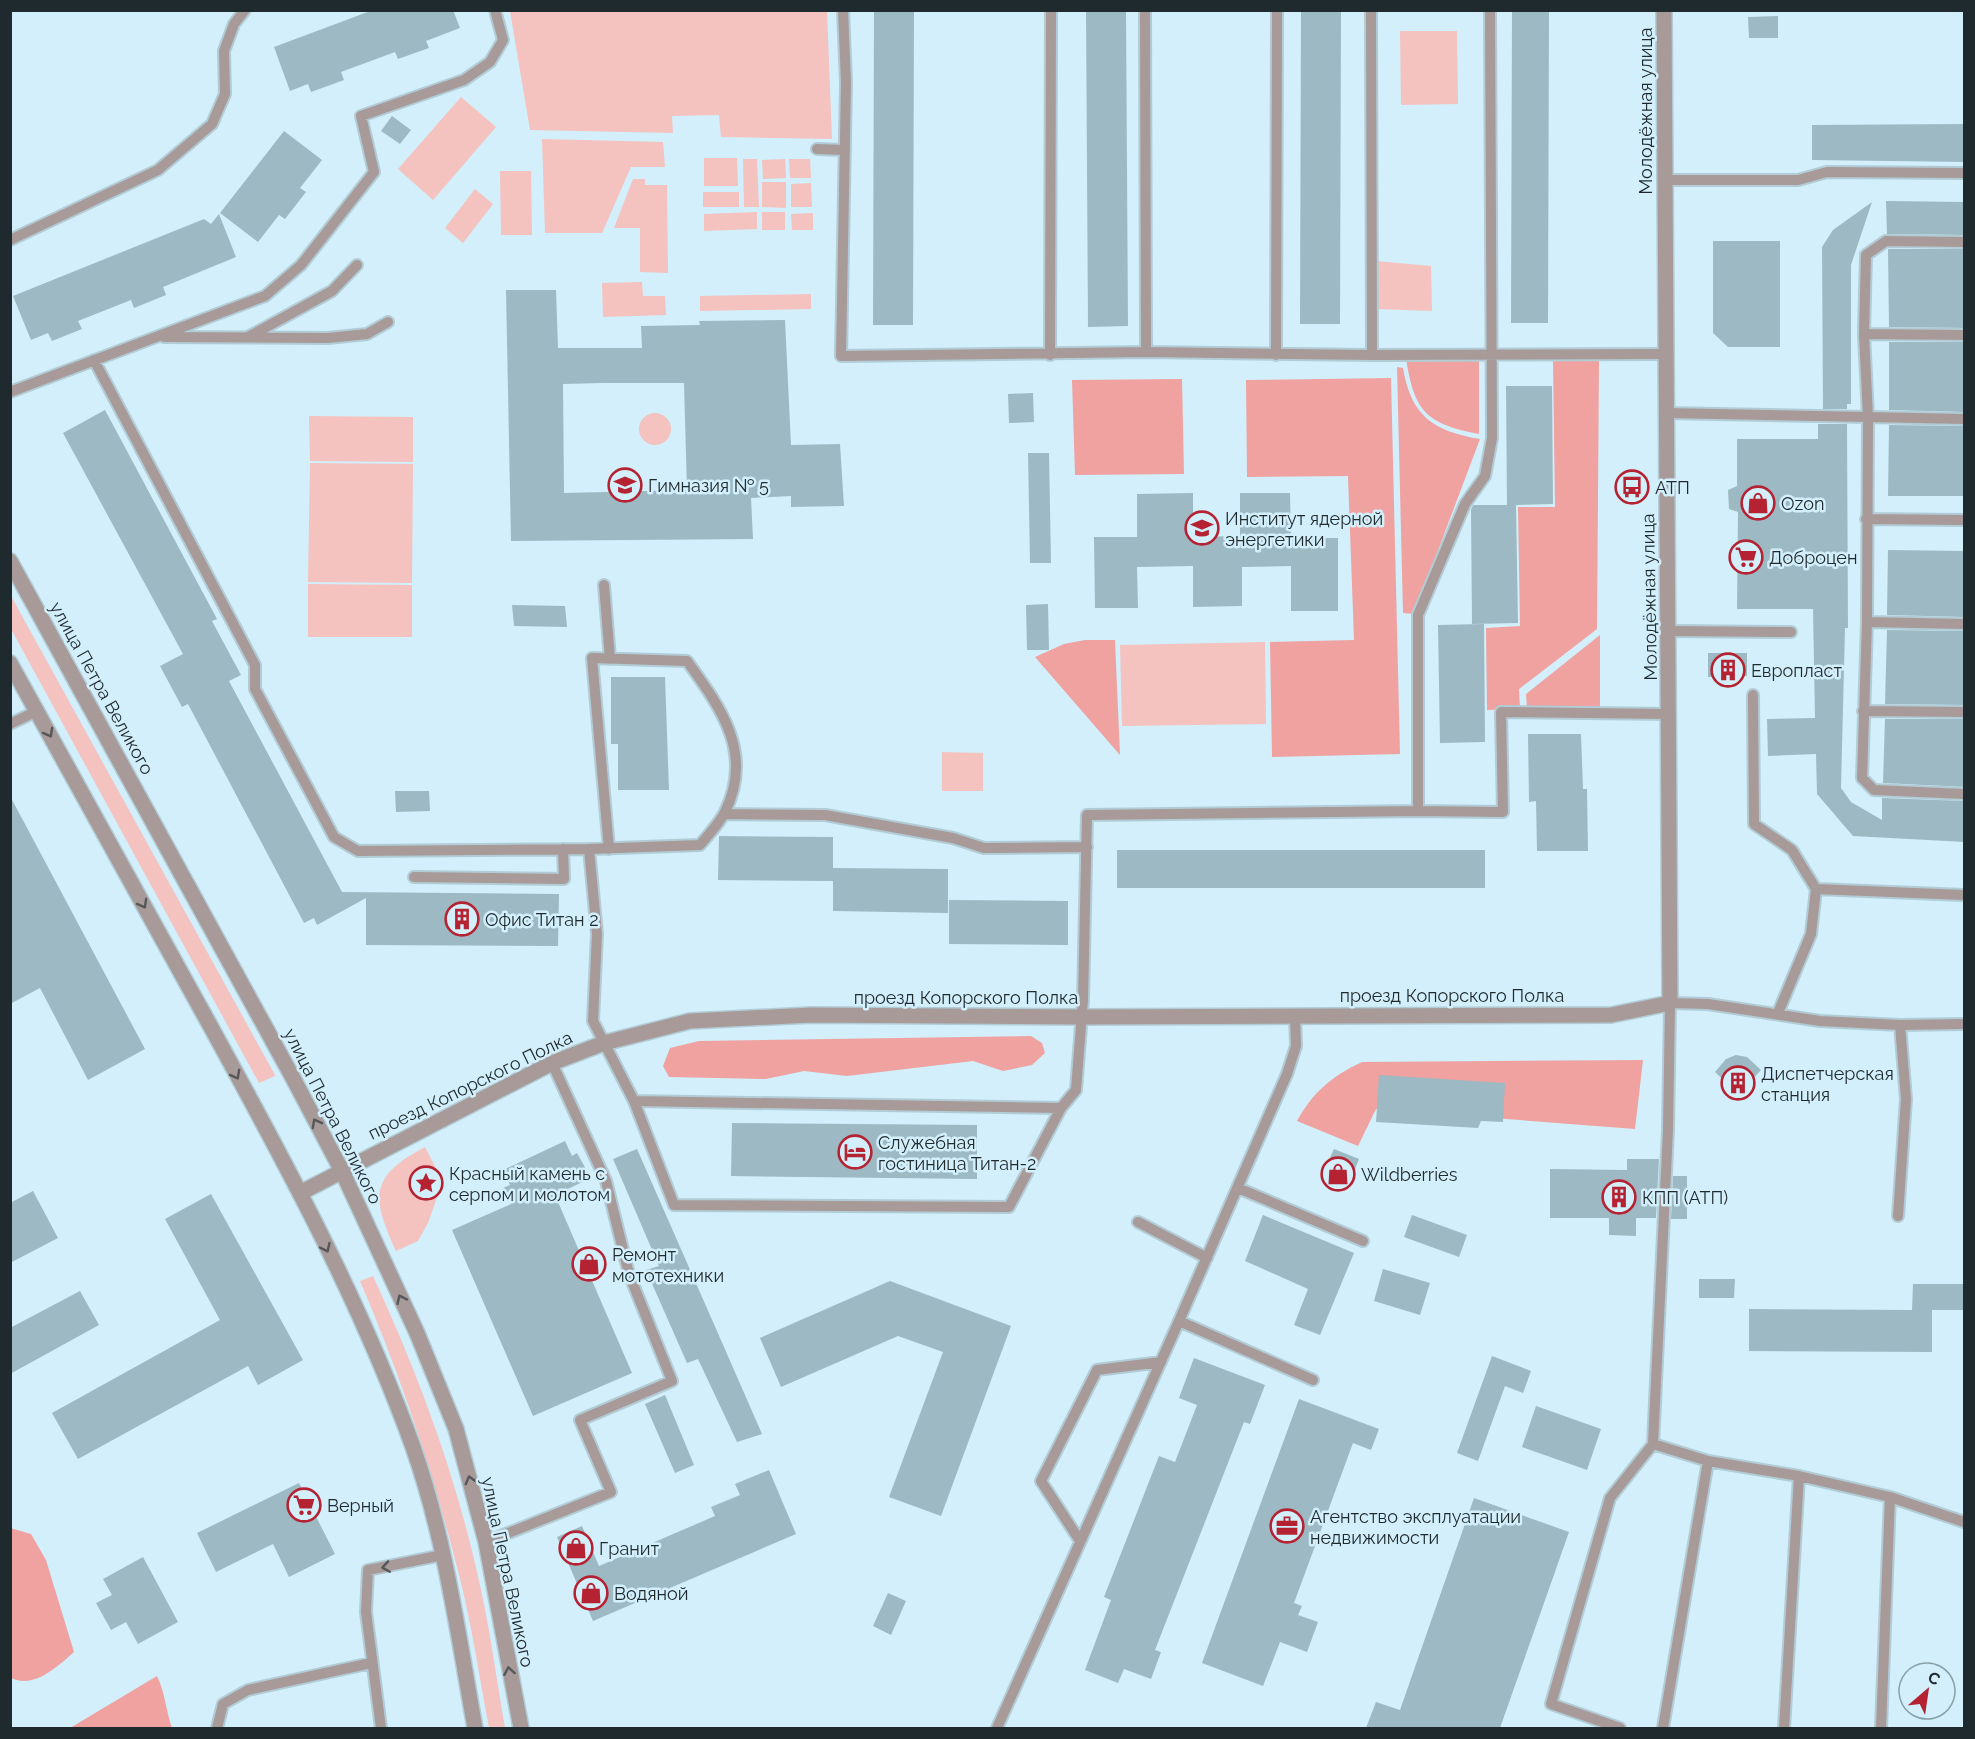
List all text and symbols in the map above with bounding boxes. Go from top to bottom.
street label: Молодёжная улица [1635,27,1656,195]
school or university icon: Гимназия № 5 [607,467,643,503]
bus stop icon: АТП [1614,469,1650,505]
place label: Гимназия № 5 [648,475,769,496]
place label: АТП [1655,477,1690,498]
shop icon: Ozon [1740,485,1776,521]
place label: Ozon [1781,493,1824,514]
place label: Институт ядерной энергетики [1225,508,1383,550]
school or university icon: Институт ядерной энергетики [1184,510,1220,546]
street label: Молодёжная улица [1637,513,1661,681]
supermarket icon: Доброцен [1728,539,1764,575]
place label: Доброцен [1769,547,1857,568]
street label: улица Петра Великого [46,598,158,778]
building icon: Европласт [1710,652,1746,688]
place label: Европласт [1751,660,1842,681]
one-way arrow [42,726,53,737]
one-way arrow [136,897,147,908]
building icon: Офис Титан 2 [444,901,480,937]
place label: Офис Титан 2 [485,909,599,930]
street label: проезд Копорского Полка [1340,985,1564,1006]
street label: проезд Копорского Полка [854,987,1078,1008]
street label: улица Петра Великого [280,1025,387,1207]
street label: проезд Копорского Полка [365,1026,575,1144]
place label: Диспетчерская станция [1761,1063,1894,1105]
building icon: Диспетчерская станция [1720,1065,1756,1101]
one-way arrow [229,1068,240,1079]
one-way arrow [312,1118,324,1129]
place label: Служебная гостиница Титан-2 [878,1132,1036,1174]
hotel icon: Служебная гостиница Титан-2 [837,1134,873,1170]
shop icon: Wildberries [1320,1156,1356,1192]
place label: Красный камень с серпом и молотом [449,1163,610,1205]
place label: Wildberries [1361,1164,1458,1185]
place icon: Красный камень с серпом и молотом [408,1165,444,1201]
building icon: КПП (АТП) [1601,1179,1637,1215]
place label: КПП (АТП) [1642,1187,1728,1208]
one-way arrow [318,1241,330,1252]
place label: Ремонт мототехники [612,1244,724,1286]
shop icon: Ремонт мототехники [571,1246,607,1282]
one-way arrow [396,1294,408,1305]
street label: улица Петра Великого [478,1475,539,1669]
one-way arrow [464,1476,477,1486]
supermarket icon: Верный [286,1487,322,1523]
place label: Верный [327,1495,394,1516]
place label: Агентство эксплуатации недвижимости [1310,1506,1521,1548]
office icon: Агентство эксплуатации недвижимости [1269,1508,1305,1544]
shop icon: Гранит [558,1530,594,1566]
place label: Гранит [599,1538,659,1559]
one-way arrow [382,1561,391,1573]
shop icon: Водяной [573,1575,609,1611]
place label: Водяной [614,1583,688,1604]
north arrow [1897,1661,1957,1721]
one-way arrow [503,1667,516,1677]
text: С [1925,1667,1943,1689]

